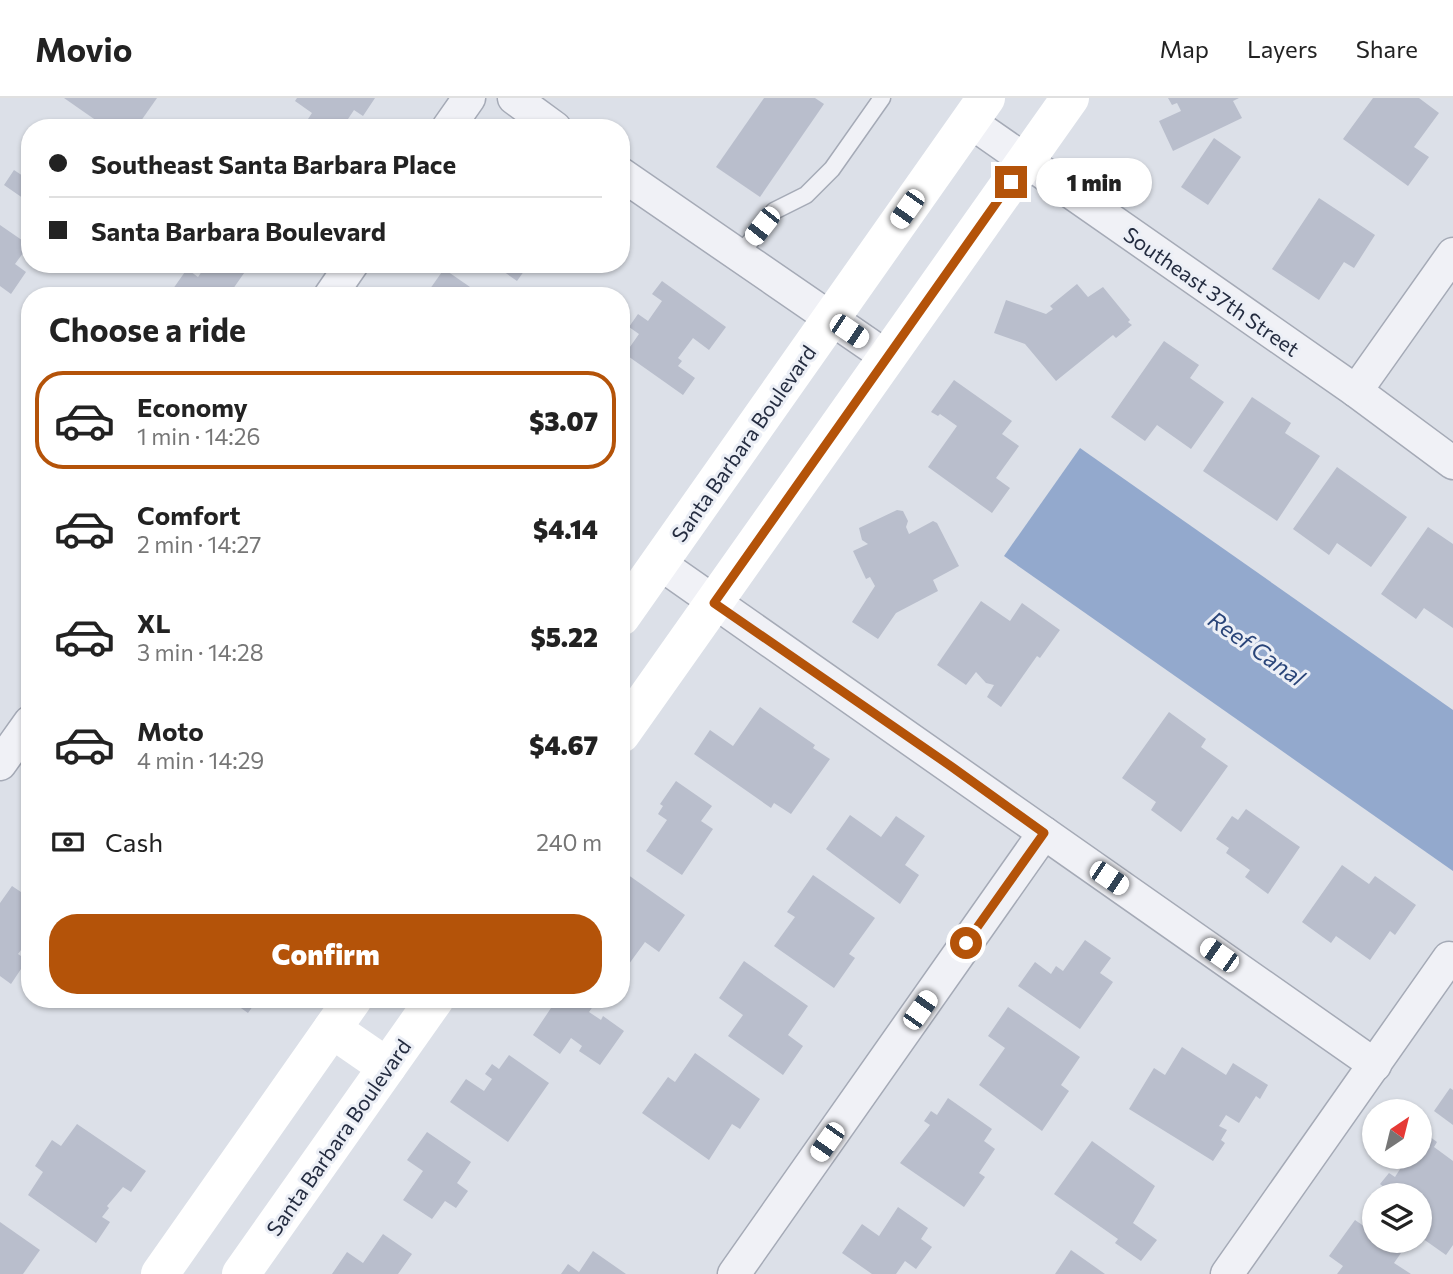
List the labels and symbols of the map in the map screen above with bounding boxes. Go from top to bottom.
callout: 1 min [1036,158,1151,206]
route end [995,166,1027,198]
car [887,186,928,232]
car [741,203,784,249]
street label: Southeast 37th Street [1119,221,1305,361]
car [826,311,873,351]
street label: Santa Barbara Boulevard [666,340,820,546]
water label: Reef Canal [1203,605,1311,692]
car [1086,858,1133,898]
route start [950,927,982,959]
car [1196,934,1243,976]
car [900,987,941,1033]
street label: Santa Barbara Boulevard [261,1034,415,1240]
north arrow [1362,1099,1432,1169]
car [807,1119,848,1165]

